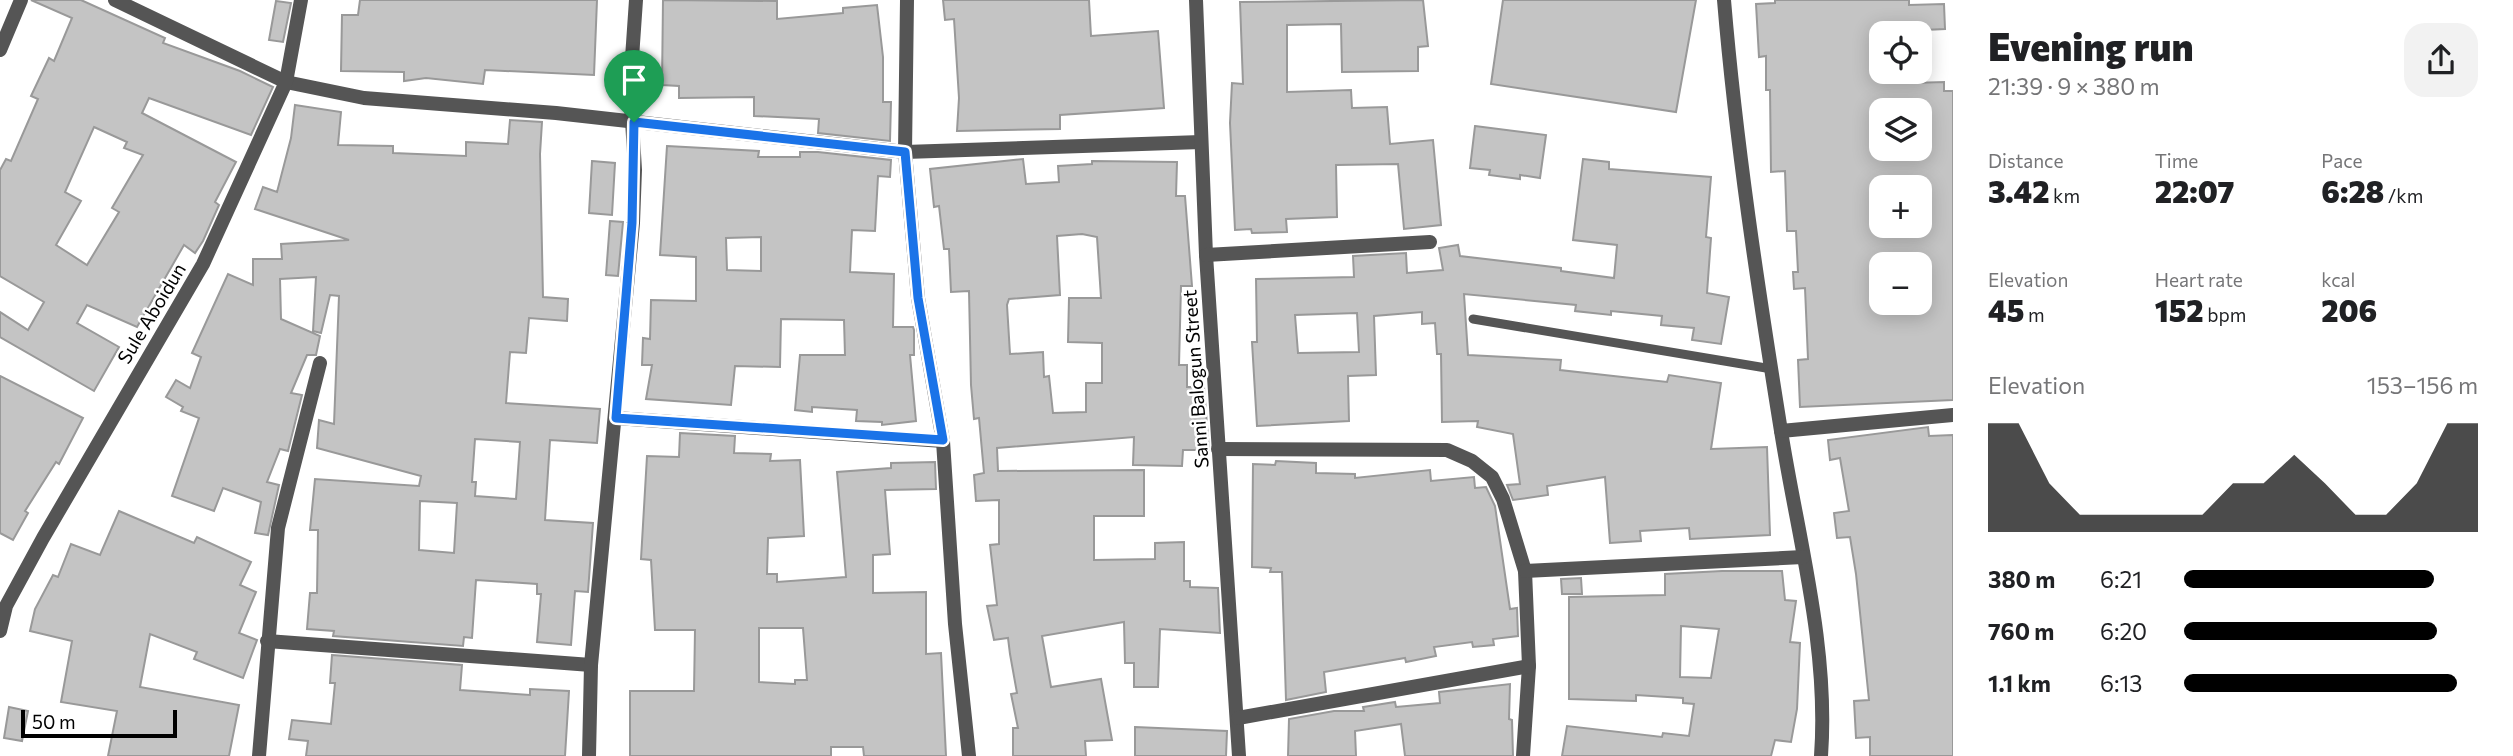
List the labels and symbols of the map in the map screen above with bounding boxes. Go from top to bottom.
pin [604,50,664,122]
street label: Sule Aboidun [112,259,190,367]
street label: Sanni Balogun Street [1177,289,1213,469]
scale bar [21,707,177,739]

